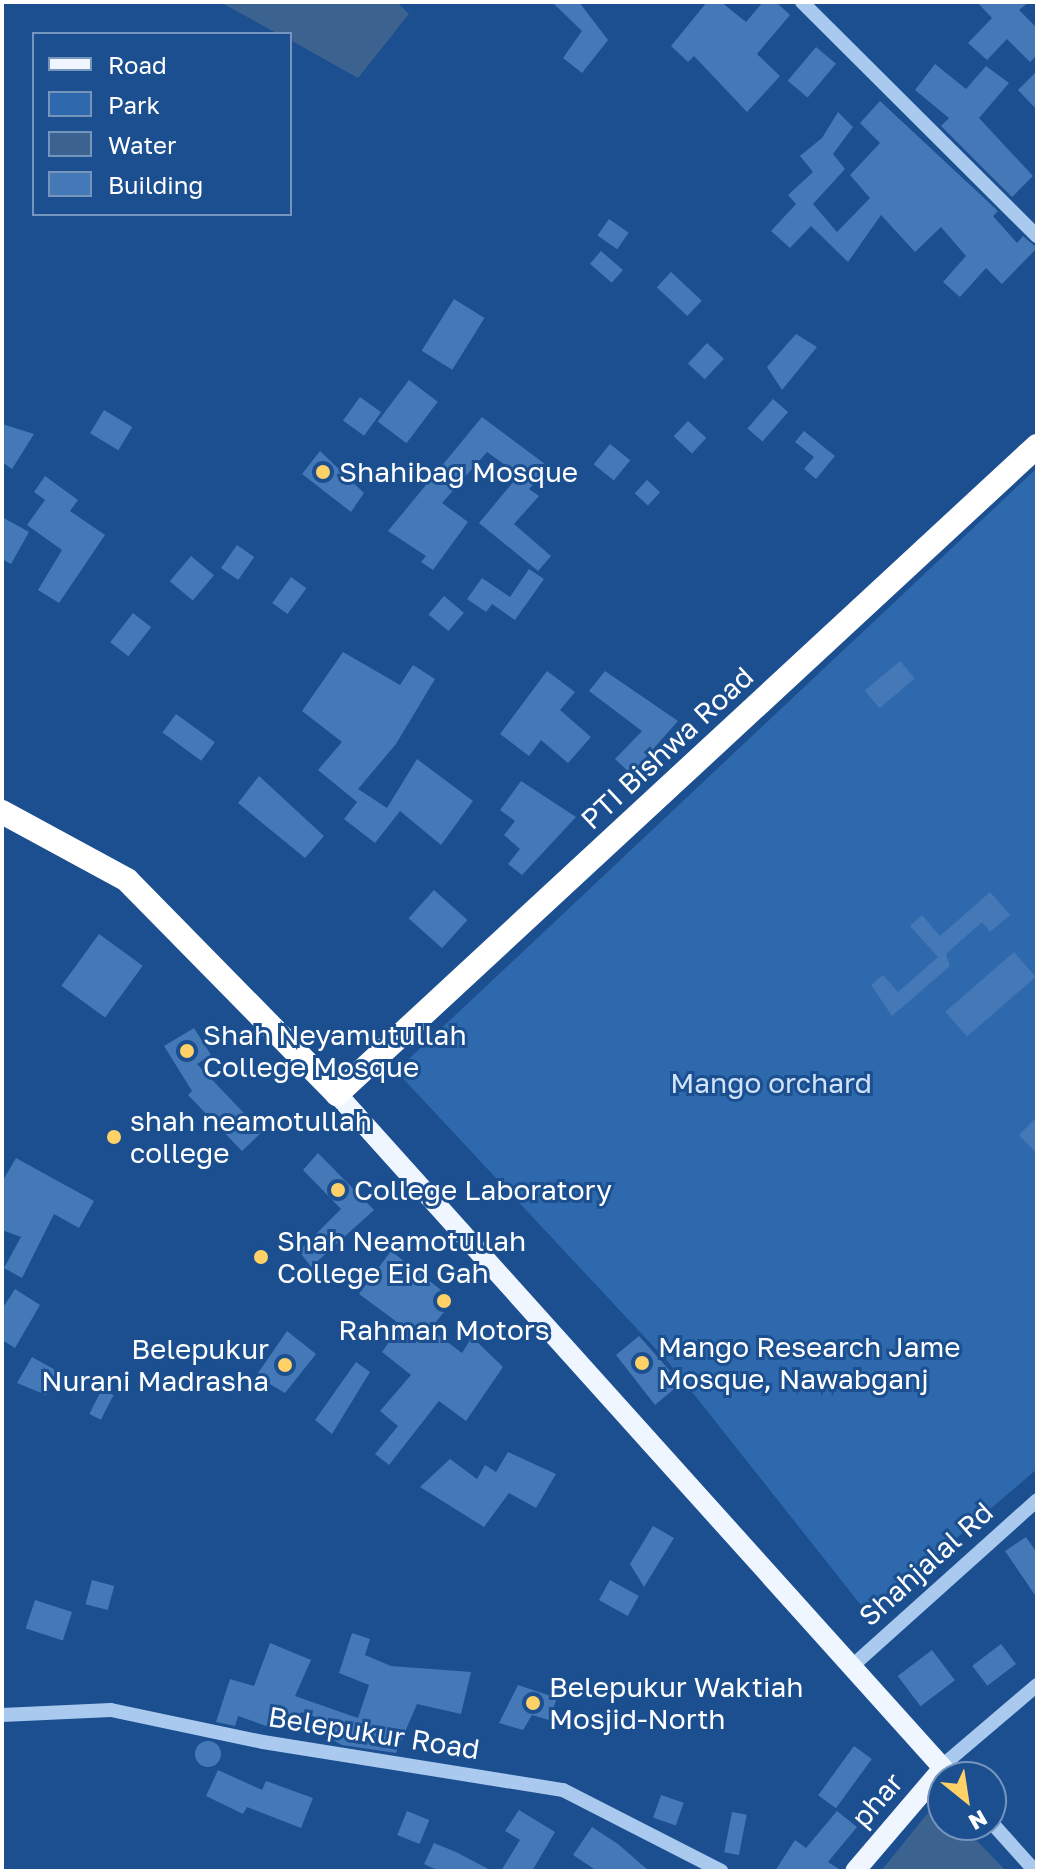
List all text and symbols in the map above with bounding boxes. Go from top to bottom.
legend [32,32,292,216]
text: Road [108,50,167,79]
text: Park [108,90,160,119]
text: Water [108,130,176,159]
text: Building [108,170,203,199]
place label: Shahibag Mosque [339,455,578,489]
marker: Shahibag Mosque [314,463,332,481]
street label: PTI Bishwa Road [574,660,760,836]
place label: Shah Neyamutullah College Mosque [203,1018,467,1084]
marker: Shah Neyamutullah College Mosque [178,1042,196,1060]
park label: Mango orchard [670,1066,872,1100]
place label: shah neamotullah college [130,1104,372,1170]
marker: shah neamotullah college [105,1128,123,1146]
place label: College Laboratory [354,1173,612,1207]
marker: College Laboratory [329,1181,347,1199]
place label: Shah Neamotullah College Eid Gah [277,1224,526,1290]
marker: Shah Neamotullah College Eid Gah [252,1248,270,1266]
marker: Rahman Motors [435,1292,453,1310]
place label: Rahman Motors [338,1313,550,1347]
place label: Mango Research Jame Mosque, Nawabganj [658,1330,961,1396]
place label: Belepukur Nurani Madrasha [41,1332,269,1398]
marker: Mango Research Jame Mosque, Nawabganj [633,1354,651,1372]
marker: Belepukur Nurani Madrasha [276,1356,294,1374]
street label: Shahjalal Rd [852,1495,1000,1633]
place label: Belepukur Waktiah Mosjid-North [549,1670,803,1736]
marker: Belepukur Waktiah Mosjid-North [524,1694,542,1712]
street label: Belepukur Road [266,1700,482,1766]
north arrow [927,1761,1007,1841]
street label: phar [844,1766,910,1834]
text: N [964,1805,992,1836]

